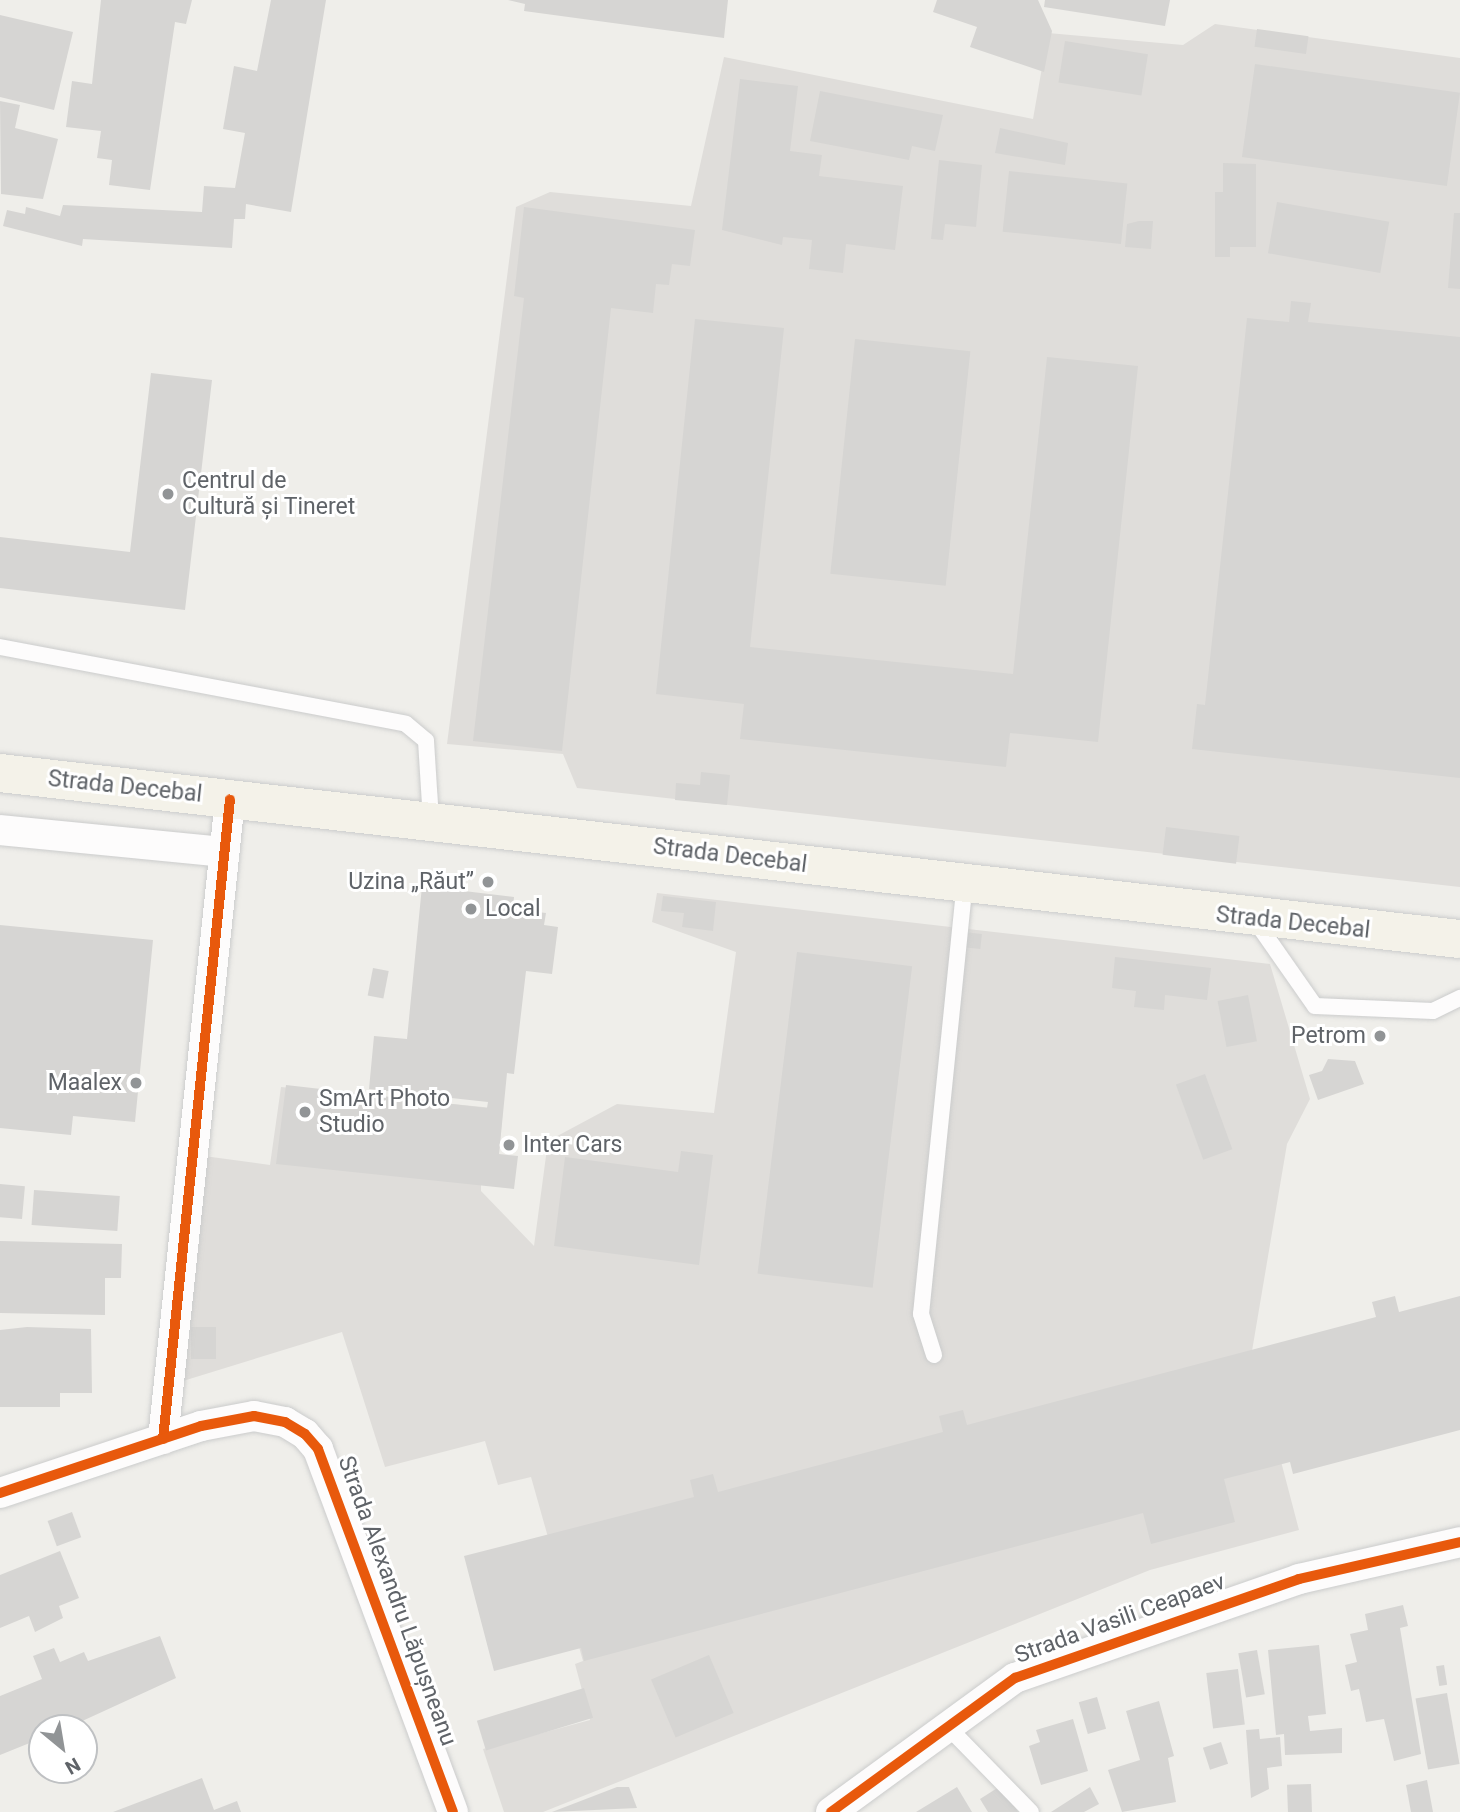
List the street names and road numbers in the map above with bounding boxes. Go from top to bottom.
street label: Strada Decebal [47,765,203,809]
street label: Strada Decebal [652,833,808,879]
street label: Strada Decebal [1215,901,1371,945]
street label: Strada Alexandru Lăpușneanu [332,1453,462,1749]
street label: Strada Vasili Ceapaev [1011,1568,1229,1670]

